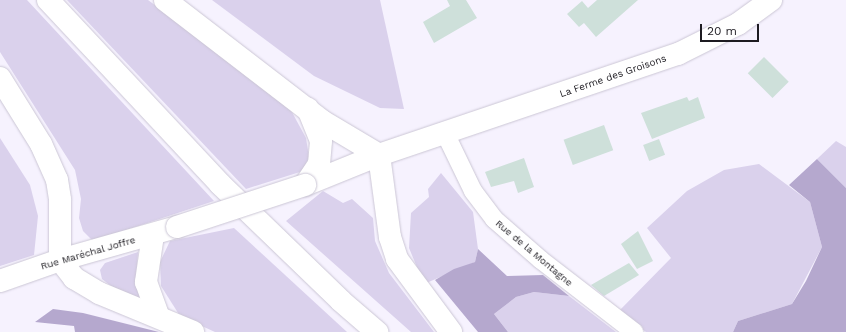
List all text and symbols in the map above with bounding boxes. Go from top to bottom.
scale bar [702,16,761,42]
text: 20 m [707,24,737,38]
street label: La Ferme des Groisons [558,52,668,100]
street label: Rue de la Montagne [493,217,575,289]
street label: Rue Maréchal Joffre [39,234,137,272]

